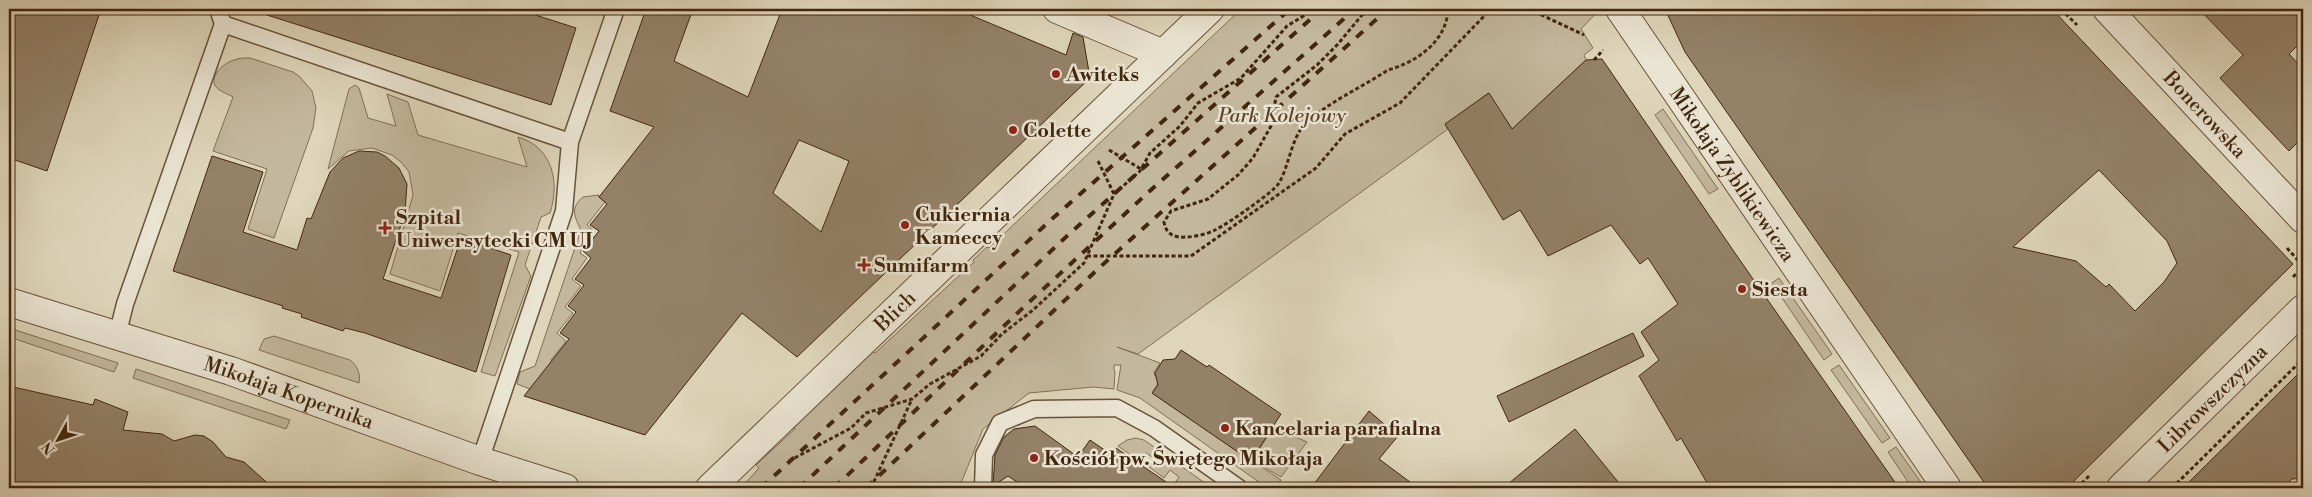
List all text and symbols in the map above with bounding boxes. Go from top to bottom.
place label: Awiteks [1065,63,1139,88]
street label: Bonerowska [2157,66,2252,165]
marker: Awiteks [1050,68,1062,80]
street label: Mikołaja Zyblikiewicza [1663,83,1800,268]
park label: Park Kolejowy [1217,104,1347,129]
place label: Colette [1023,119,1091,144]
marker: Colette [1007,124,1019,136]
place label: Cukiernia Kameccy [915,203,1011,251]
place label: Szpital Uniwersytecki CM UJ [396,206,593,254]
marker: Cukiernia Kameccy [899,219,911,231]
marker: Szpital Uniwersytecki CM UJ [378,221,392,235]
place label: Sumifarm [874,254,969,279]
marker: Sumifarm [858,259,870,271]
place label: Siesta [1752,278,1808,303]
marker: Siesta [1736,283,1748,295]
street label: Blich [869,286,922,338]
street label: Librowszczyzna [2153,339,2274,459]
street label: Mikołaja Kopernika [200,352,377,436]
north arrow [32,414,82,464]
place label: Kancelaria parafialna [1235,417,1441,442]
marker: Kancelaria parafialna [1219,422,1231,434]
text: N [38,438,59,458]
place label: Kościół pw. Świętego Mikołaja [1044,445,1323,472]
marker: Kościół pw. Świętego Mikołaja [1028,452,1040,464]

